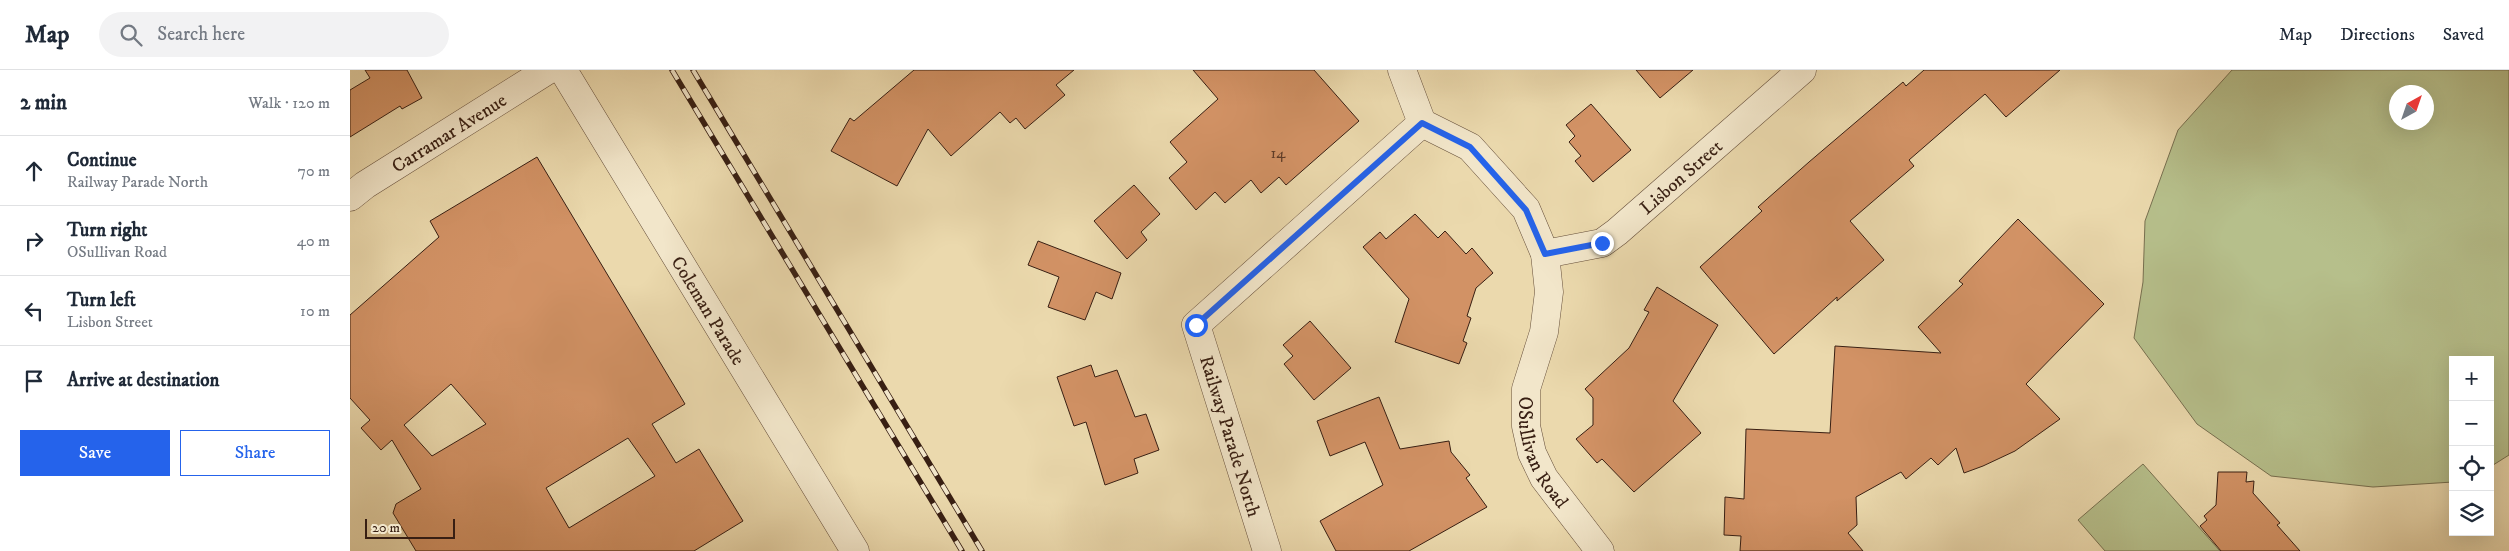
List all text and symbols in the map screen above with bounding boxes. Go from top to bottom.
search box [99,12,449,57]
text: Map [25,20,69,50]
icon: search [117,21,145,49]
text: Search here [157,23,245,46]
text: Map [2279,24,2312,46]
text: Directions [2340,24,2415,46]
text: Saved [2443,24,2484,46]
north arrow [2389,85,2434,130]
street label: Carramar Avenue [388,89,511,178]
text: 2 min [20,90,67,116]
text: Walk · 120 m [248,93,330,113]
street label: Lisbon Street [1635,135,1727,220]
house number: 14 [1270,143,1286,163]
text: Continue [67,149,137,172]
icon: ahead [20,157,48,185]
text: 70 m [298,161,330,181]
text: Railway Parade North [67,172,208,192]
text: Turn right [67,219,147,242]
icon: right [20,227,48,255]
text: 40 m [297,231,330,251]
route end [1591,232,1614,255]
text: OSullivan Road [67,242,167,262]
street label: Coleman Parade [666,252,749,370]
text: Turn left [67,289,136,312]
icon: left [20,297,48,325]
text: 10 m [300,301,330,321]
text: Lisbon Street [67,312,153,332]
route start [1185,314,1208,337]
street label: Railway Parade North [1194,353,1265,520]
map controls [2449,356,2494,536]
button: + [2449,356,2494,401]
icon: arrive [20,367,48,395]
text: Arrive at destination [67,369,219,392]
street label: OSullivan Road [1513,397,1573,513]
button: − [2449,401,2494,446]
button: Save [20,430,170,476]
button: Share [180,430,330,476]
button: locate [2449,446,2494,491]
button: layers [2449,491,2494,536]
scale bar [365,516,455,539]
text: 20 m [372,519,400,537]

